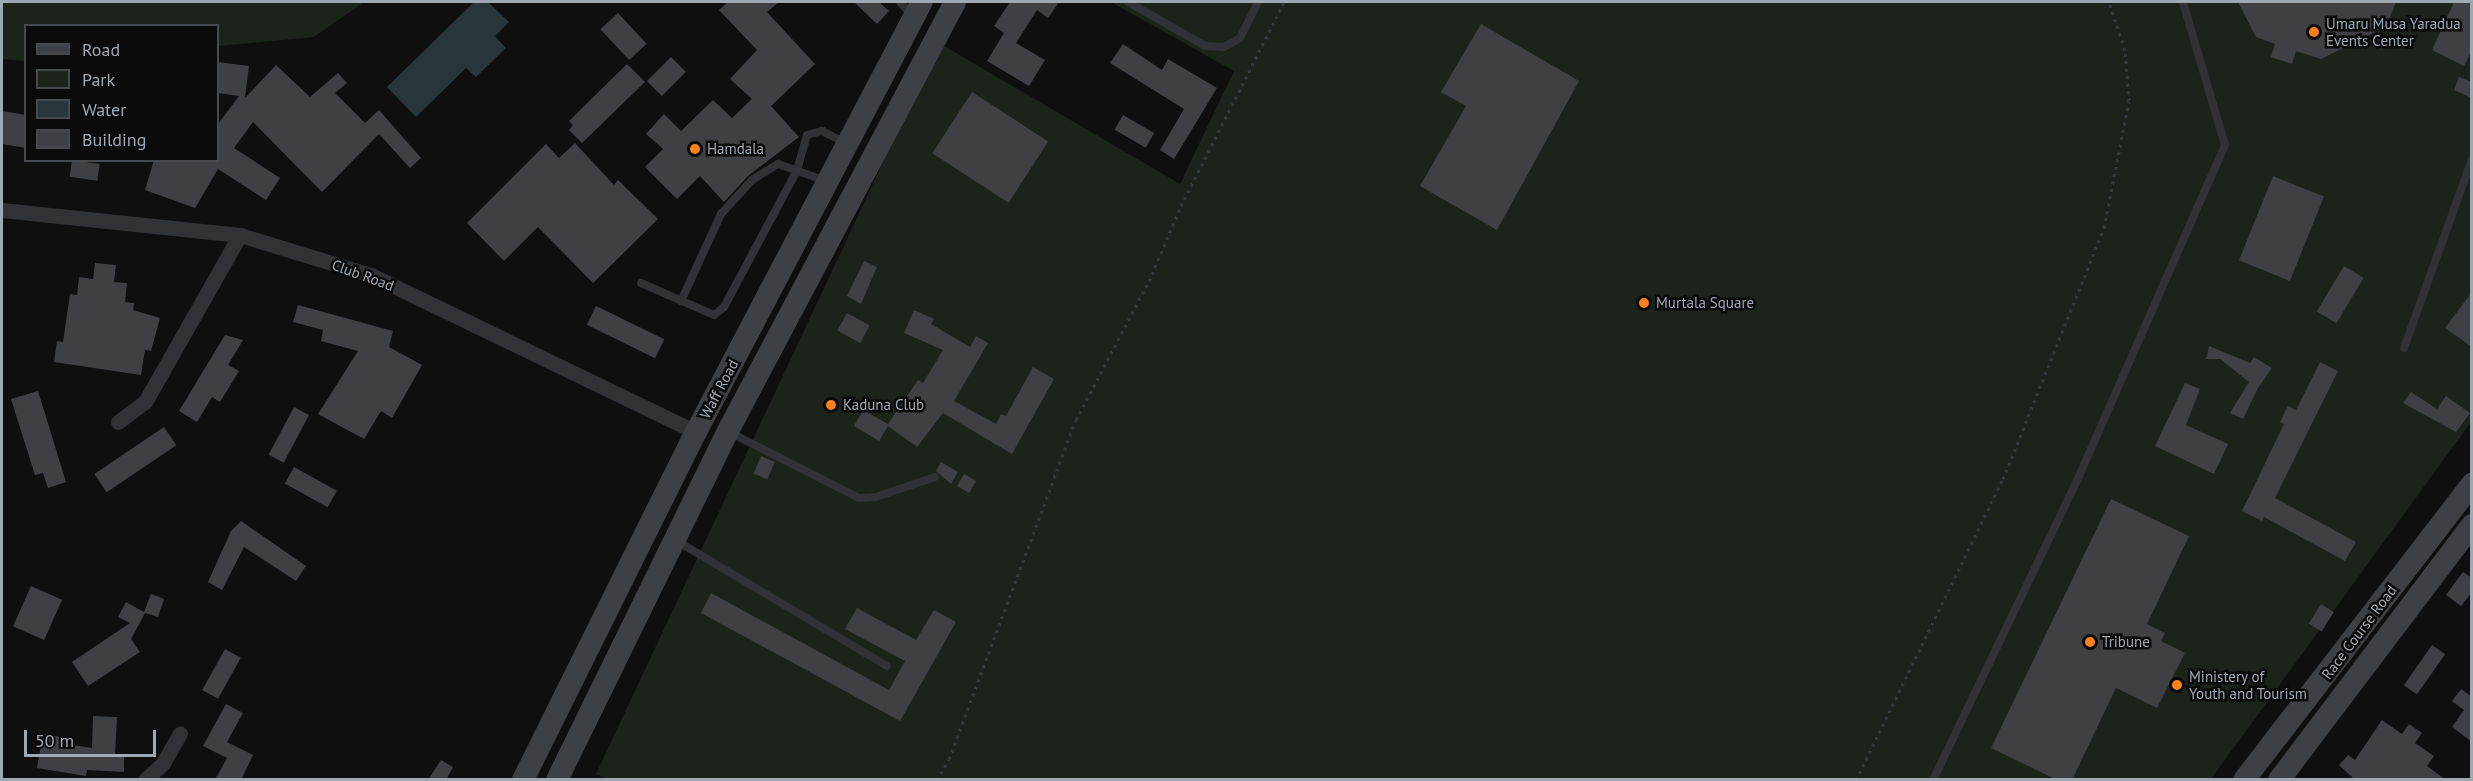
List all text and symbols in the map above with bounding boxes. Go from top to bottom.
place label: Umaru Musa Yaradua Events Center [2326,14,2461,49]
legend [24,24,219,162]
marker: Umaru Musa Yaradua Events Center [2307,25,2321,39]
text: Road [82,38,120,61]
text: Park [82,68,115,91]
text: Water [82,98,126,121]
text: Building [82,128,146,151]
place label: Hamdala [707,140,764,158]
marker: Hamdala [688,142,702,156]
street label: Club Road [329,255,397,295]
place label: Murtala Square [1656,294,1754,312]
marker: Murtala Square [1637,296,1651,310]
street label: Waff Road [696,356,742,422]
place label: Kaduna Club [843,396,924,414]
marker: Kaduna Club [824,398,838,412]
street label: Race Course Road [2318,581,2400,683]
place label: Tribune [2102,633,2150,651]
marker: Tribune [2083,635,2097,649]
place label: Ministery of Youth and Tourism [2189,667,2307,702]
marker: Ministery of Youth and Tourism [2170,678,2184,692]
scale bar [27,718,159,756]
text: 50 m [35,729,74,752]

